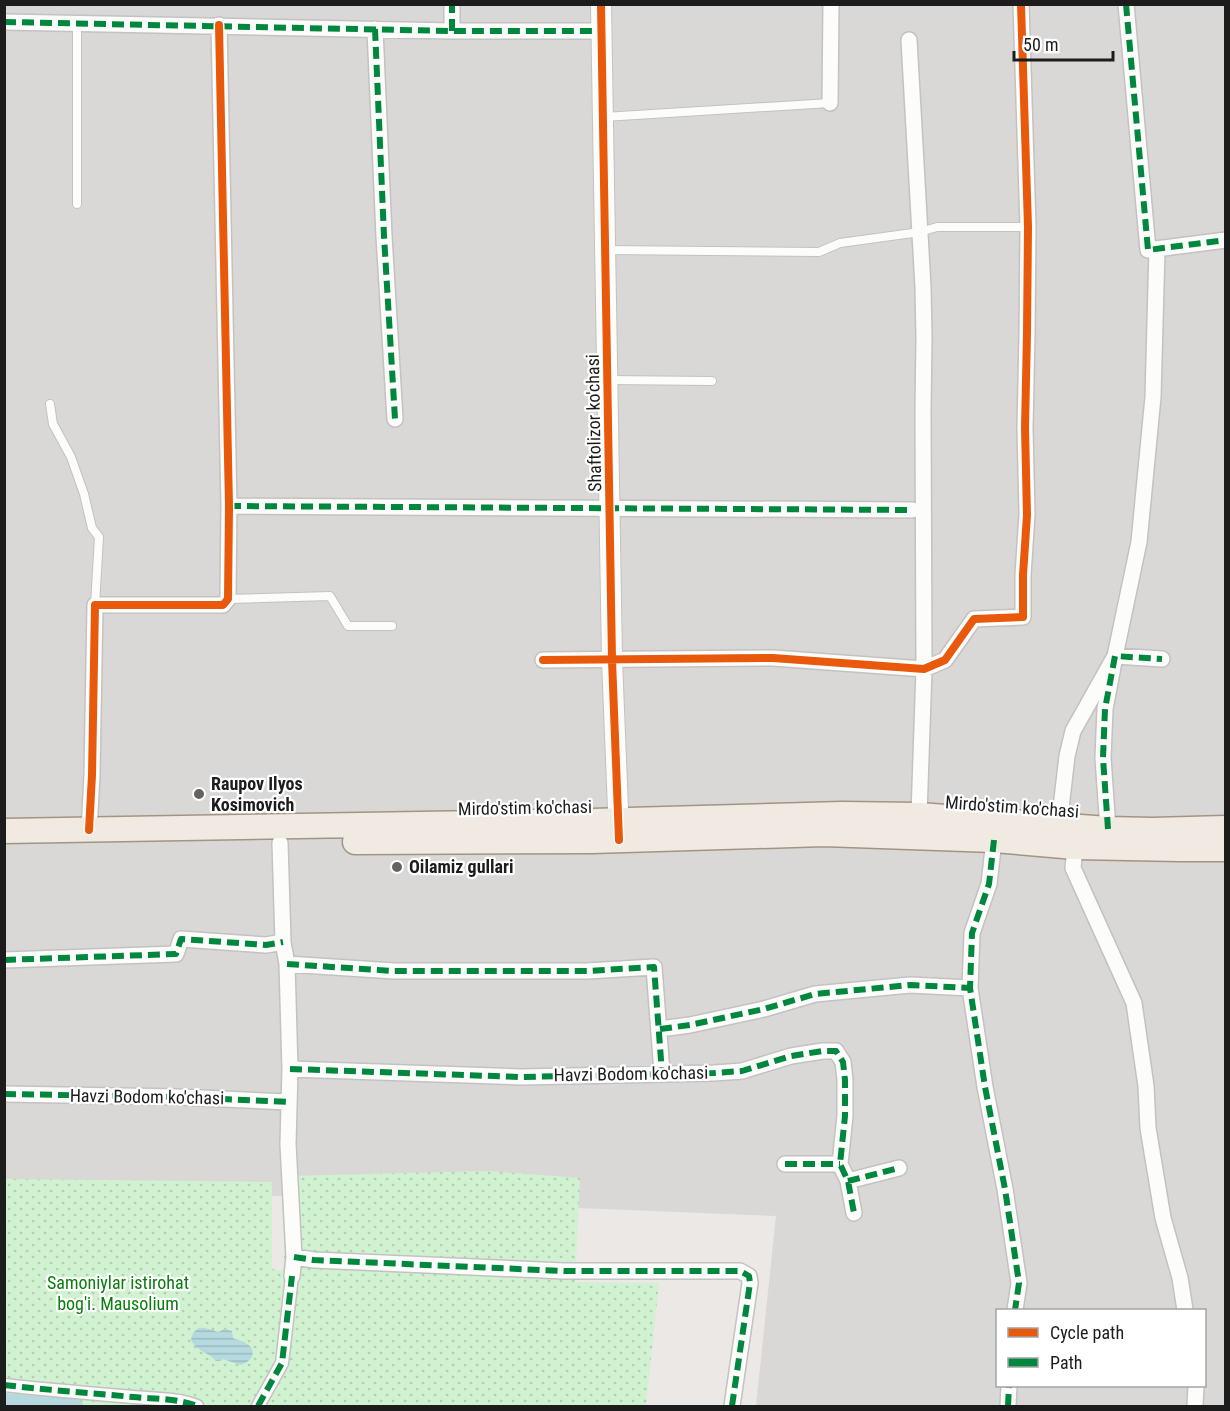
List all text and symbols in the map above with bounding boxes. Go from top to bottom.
scale bar [1014,24,1113,62]
text: 50 m [1023,34,1058,55]
street label: Shaftolizor ko'chasi [582,354,605,492]
place label: Raupov Ilyos Kosimovich [211,773,303,815]
marker: Raupov Ilyos Kosimovich [192,787,206,801]
street label: Mirdo'stim ko'chasi [944,791,1080,822]
street label: Mirdo'stim ko'chasi [458,796,592,819]
place label: Oilamiz gullari [409,856,514,877]
marker: Oilamiz gullari [390,860,404,874]
street label: Havzi Bodom ko'chasi [554,1062,708,1085]
street label: Havzi Bodom ko'chasi [70,1085,224,1108]
park label: Samoniylar istirohat bog'i. Mausolium [47,1272,189,1314]
legend [996,1309,1206,1387]
text: Cycle path [1050,1322,1124,1343]
text: Path [1050,1352,1083,1373]

